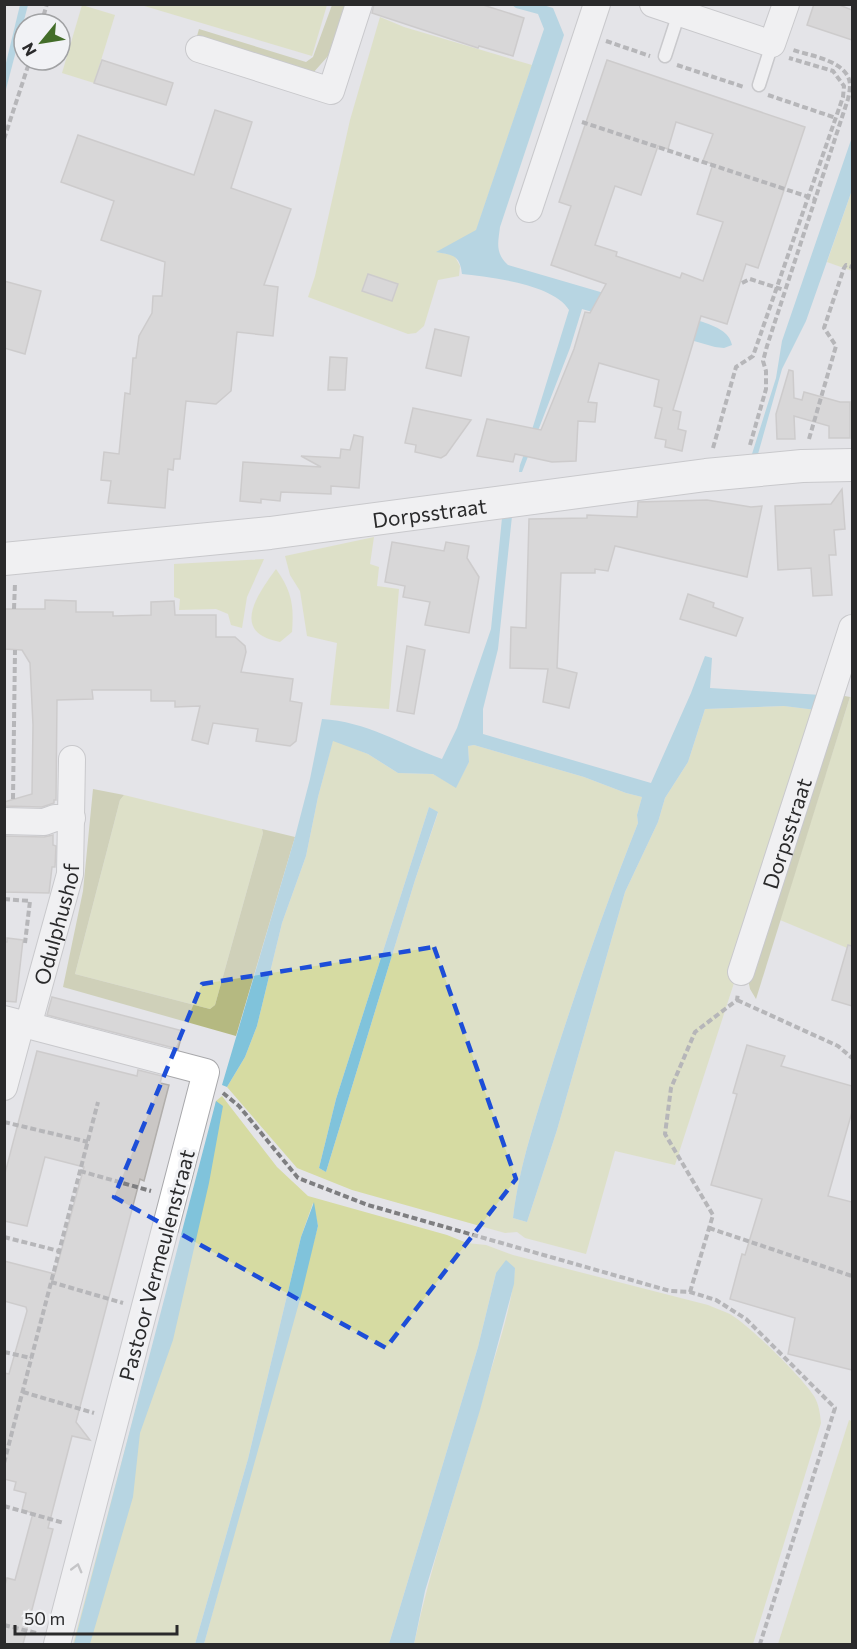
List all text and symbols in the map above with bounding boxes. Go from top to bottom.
north arrow [12,12,72,72]
text: N [17,40,40,60]
street label: Dorpsstraat [371,492,488,532]
street label: Dorpsstraat [756,774,815,892]
street label: Odulphushof [28,862,83,987]
street label: Pastoor Vermeulenstraat [113,1147,199,1383]
one-way arrow [70,1563,82,1573]
scale bar [15,1598,177,1636]
text: 50 m [24,1607,65,1629]

